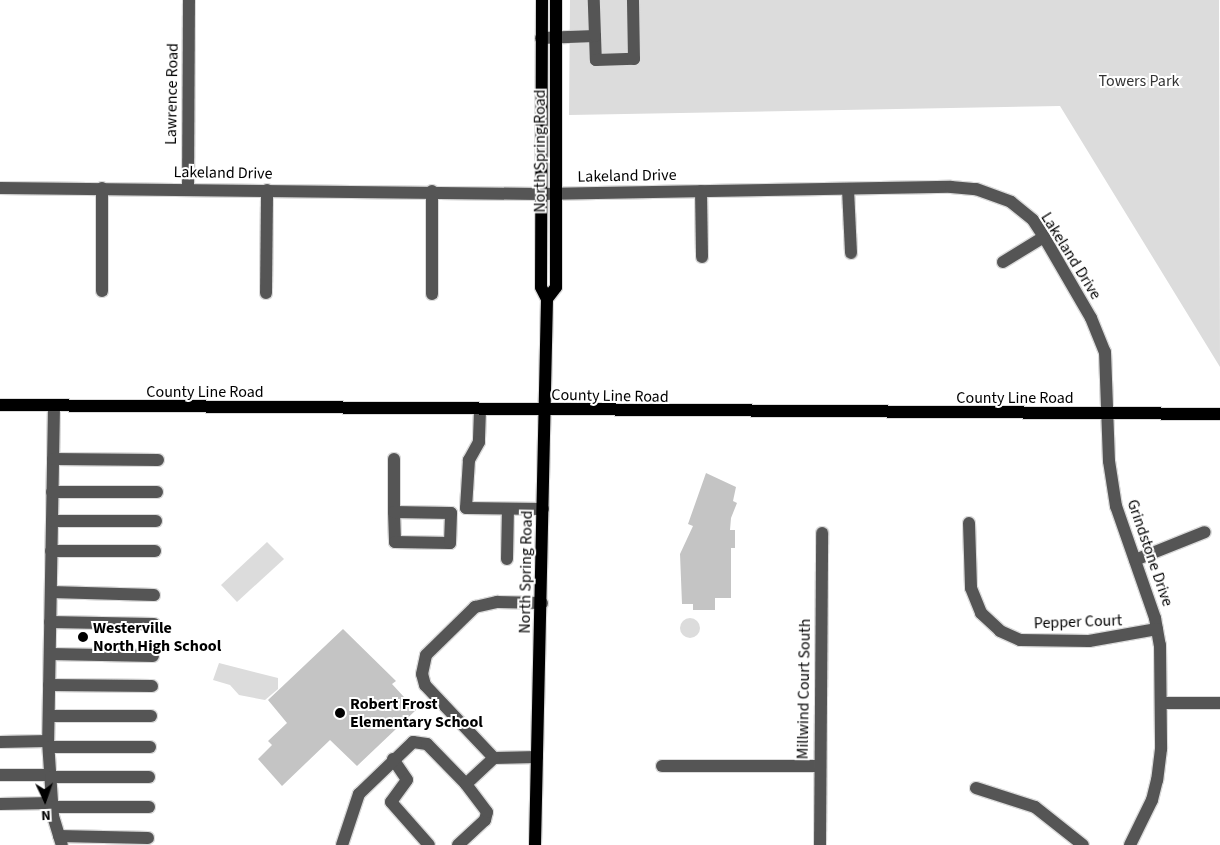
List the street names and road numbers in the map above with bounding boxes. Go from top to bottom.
street label: Lawrence Road [162,43,182,145]
street label: North Spring Road [530,89,550,213]
street label: Lakeland Drive [173,163,273,183]
street label: Lakeland Drive [577,166,677,186]
street label: Lakeland Drive [1037,209,1105,303]
street label: County Line Road [146,382,264,402]
street label: County Line Road [551,385,669,407]
street label: County Line Road [956,388,1074,408]
street label: Grindstone Drive [1123,497,1177,609]
street label: North Spring Road [515,510,537,634]
street label: Pepper Court [1033,611,1123,633]
street label: Millwind Court South [793,618,815,760]

